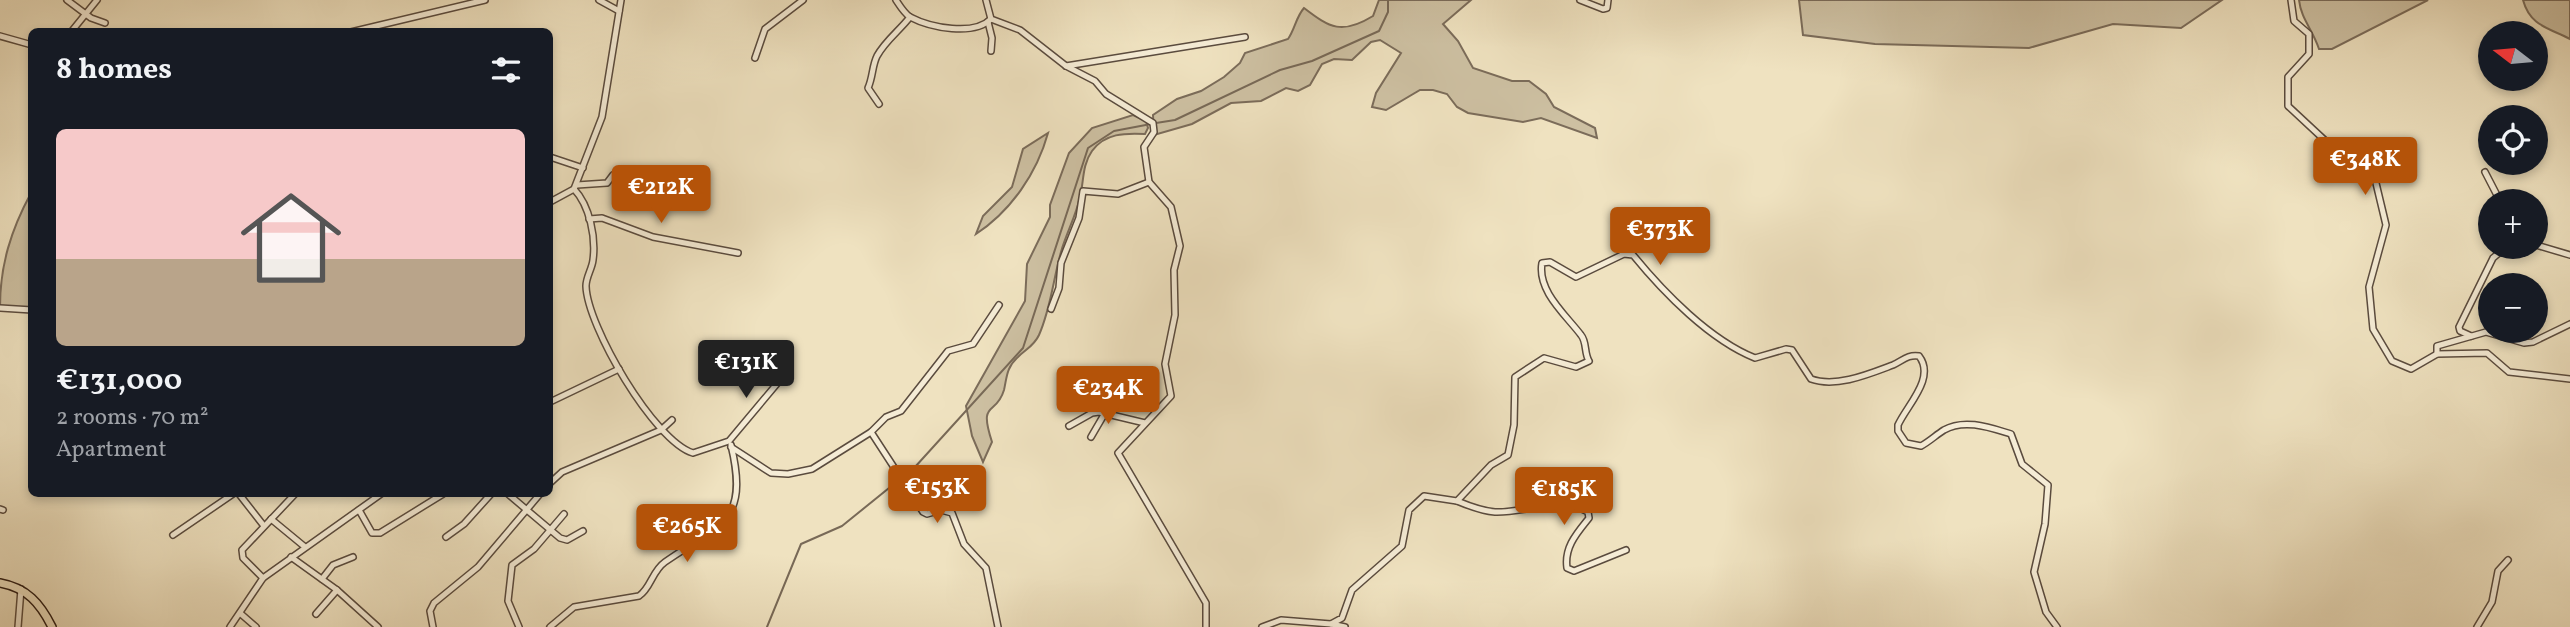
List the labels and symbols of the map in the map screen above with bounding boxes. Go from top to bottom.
north arrow [2478,21,2548,91]
pin: €348K [2316,138,2414,197]
pin: €212K [612,166,710,225]
pin: €373K [1611,208,1709,267]
pin: €131K [697,340,795,400]
pin: €234K [1059,366,1157,426]
pin: €153K [888,466,986,525]
pin: €185K [1515,468,1613,527]
pin: €265K [638,504,736,564]

